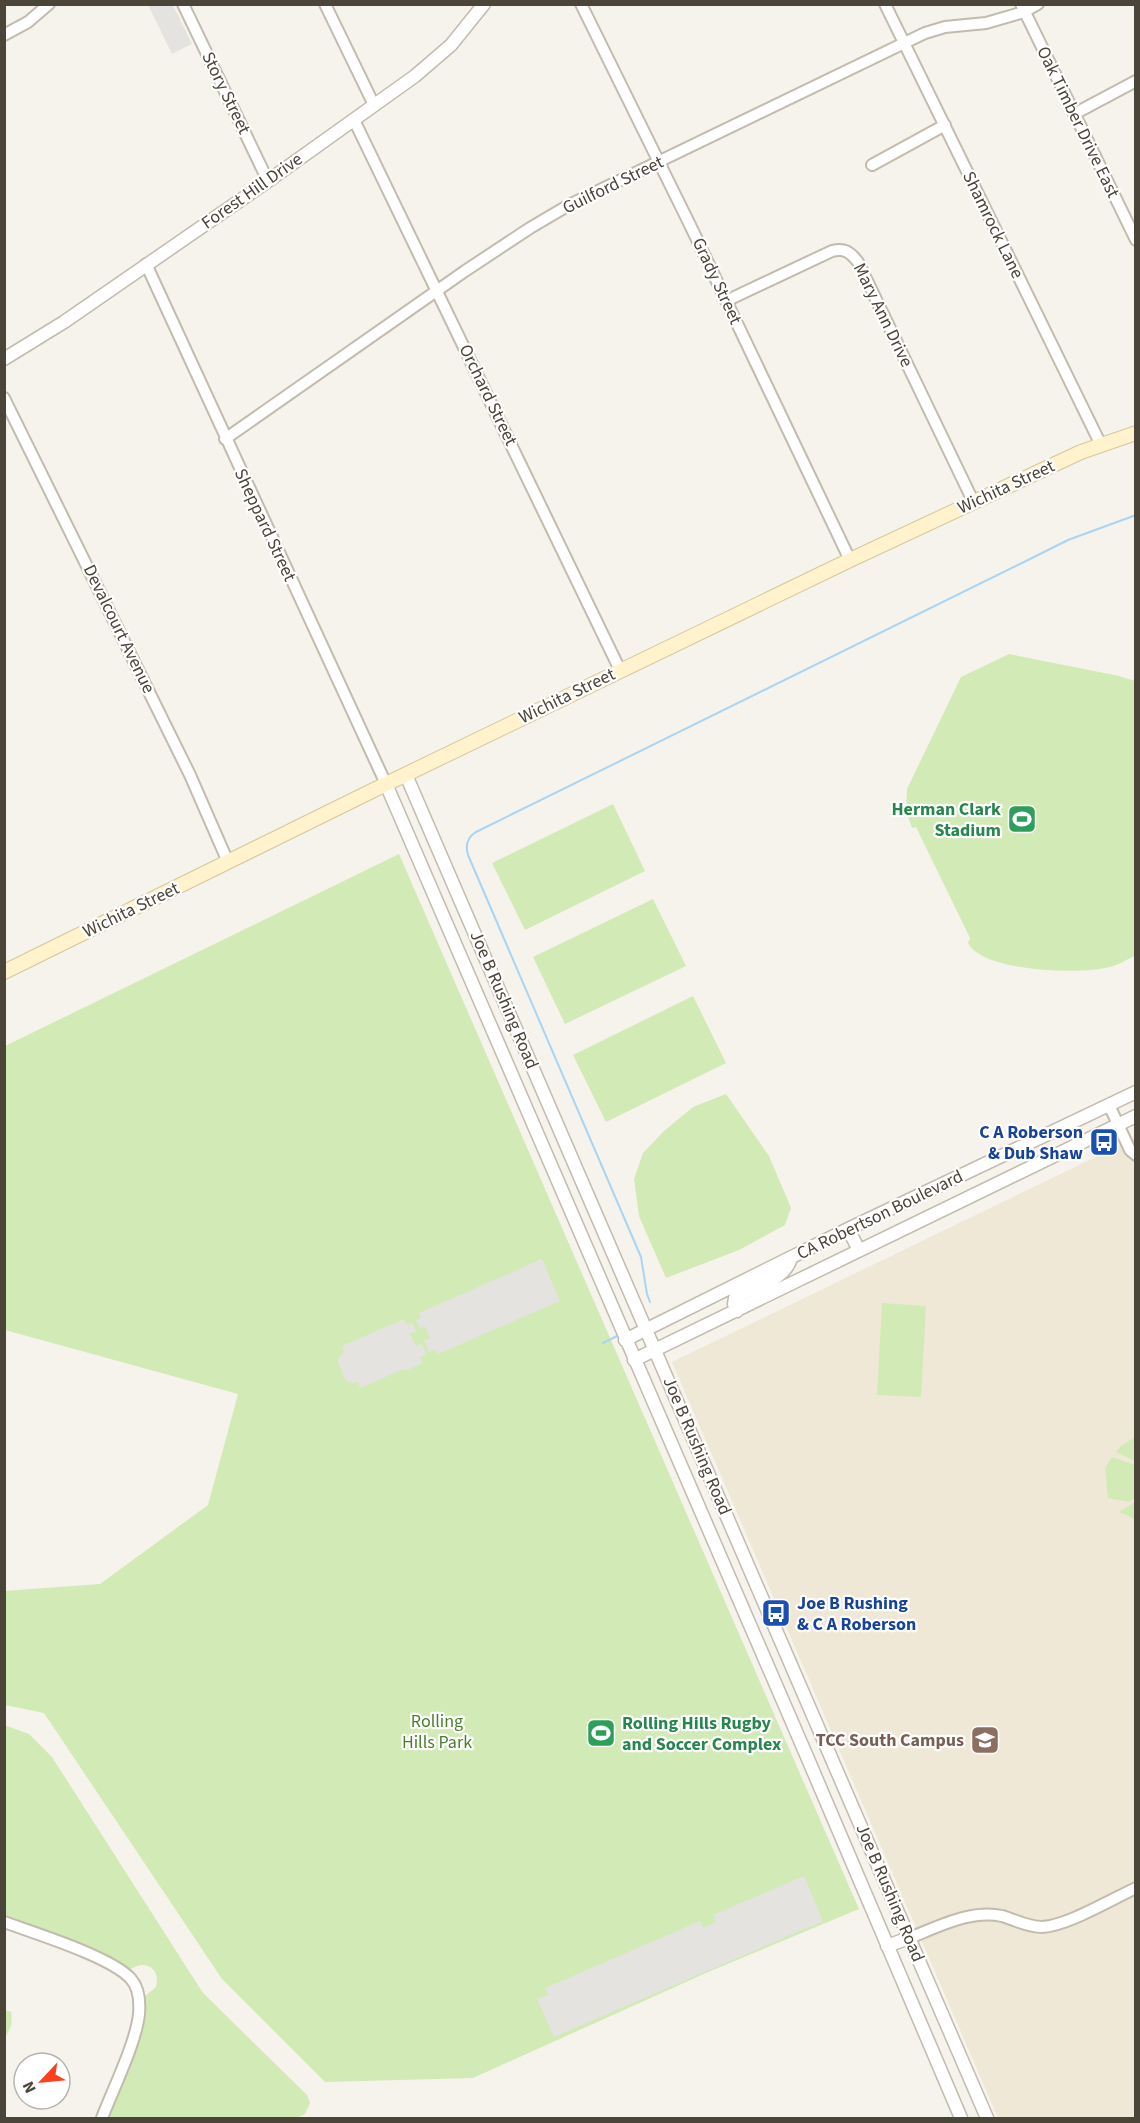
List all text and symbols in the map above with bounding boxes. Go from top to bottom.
street label: Oak Timber Drive East [1030,42,1126,202]
street label: Story Street [195,48,257,138]
street label: Forest Hill Drive [196,147,308,235]
street label: Guilford Street [558,150,668,220]
street label: Shamrock Lane [956,167,1030,283]
street label: Grady Street [686,234,748,328]
street label: Mary Ann Drive [847,259,919,371]
street label: Orchard Street [453,340,523,450]
street label: Wichita Street [953,454,1059,520]
street label: Sheppard Street [228,464,302,586]
street label: Devalcourt Avenue [77,560,161,698]
street label: Wichita Street [515,662,619,730]
place label: Herman Clark Stadium [891,797,1001,843]
sports icon: Herman Clark Stadium [1006,803,1038,835]
street label: Wichita Street [79,876,183,944]
street label: Joe B Rushing Road [464,927,544,1073]
place label: C A Roberson & Dub Shaw [979,1120,1083,1166]
bus stop icon: C A Roberson & Dub Shaw [1088,1126,1120,1158]
street label: CA Robertson Boulevard [793,1164,967,1266]
street label: Joe B Rushing Road [657,1373,737,1519]
place label: Joe B Rushing & C A Roberson [797,1591,916,1637]
bus stop icon: Joe B Rushing & C A Roberson [760,1597,792,1629]
park label: Rolling Hills Park [402,1709,472,1755]
place label: Rolling Hills Rugby and Soccer Complex [622,1711,781,1757]
sports icon: Rolling Hills Rugby and Soccer Complex [585,1717,617,1749]
school or university icon: TCC South Campus [969,1724,1001,1756]
place label: TCC South Campus [816,1728,964,1753]
street label: Joe B Rushing Road [850,1820,930,1966]
north arrow [12,2051,72,2111]
text: N [17,2078,42,2097]

